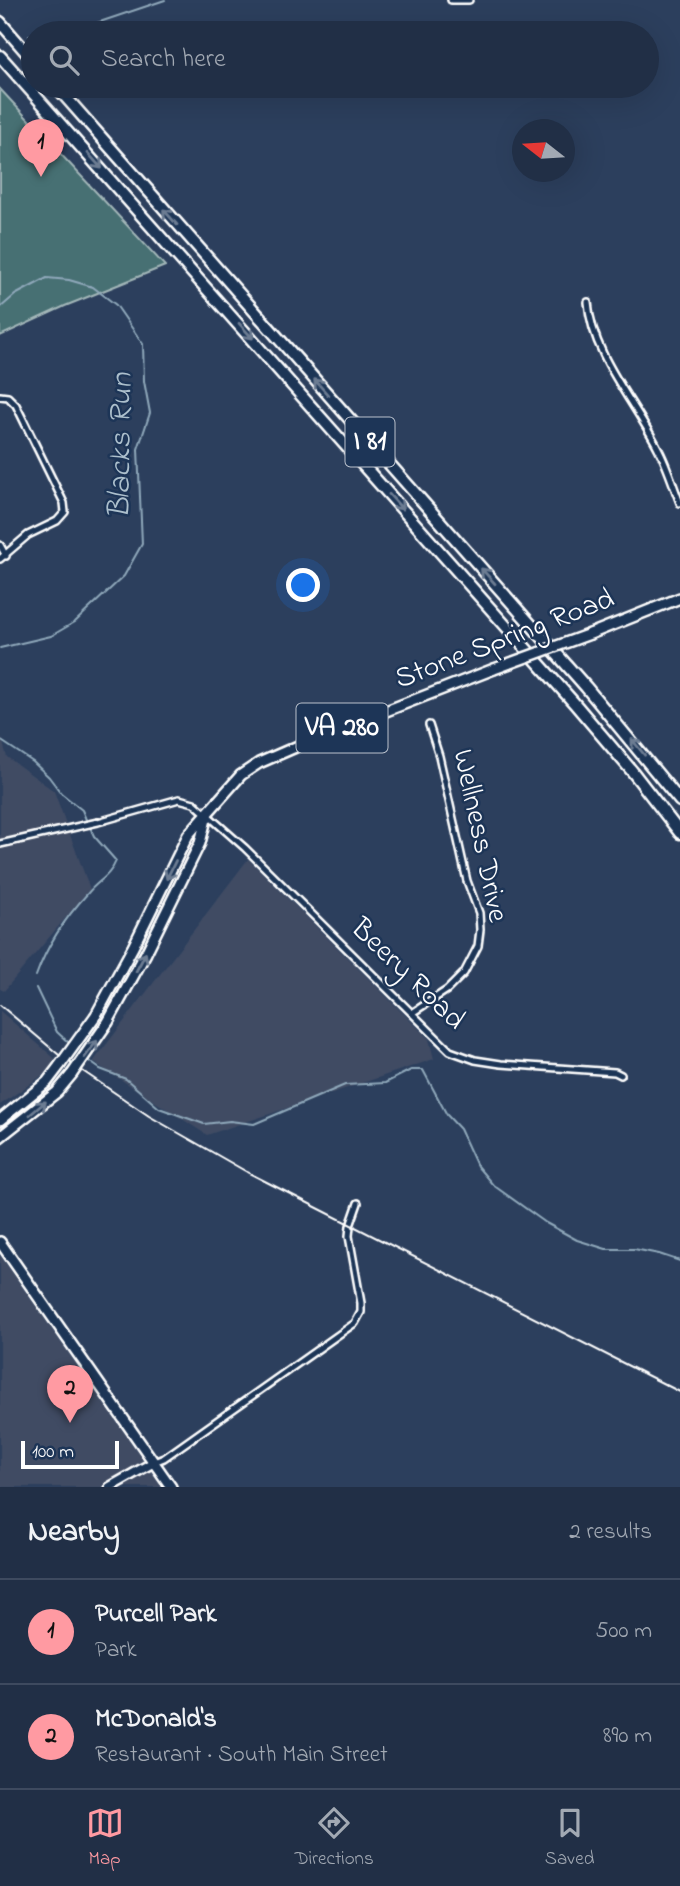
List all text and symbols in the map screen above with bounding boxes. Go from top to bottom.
search box [21,21,659,98]
icon: search [45,41,83,79]
text: Search here [101,41,226,79]
pin: 1 [18,119,64,177]
north arrow [512,119,575,182]
one-way arrow [86,152,103,169]
one-way arrow [162,208,178,226]
one-way arrow [237,322,253,340]
water label: Blacks Run [97,371,147,520]
one-way arrow [313,378,329,396]
road number: I 81 [346,418,394,466]
one-way arrow [388,493,404,511]
one-way arrow [480,567,496,585]
your location [286,568,320,602]
street label: Stone Spring Road [389,578,621,702]
road number: VA 280 [296,704,388,752]
one-way arrow [630,739,645,757]
street label: Wellness Drive [439,746,519,927]
one-way arrow [163,859,177,880]
street label: Beery Road [339,908,475,1042]
one-way arrow [135,952,148,973]
one-way arrow [84,1040,98,1059]
one-way arrow [29,1100,47,1116]
pin: 2 [47,1365,93,1423]
scale bar [21,1438,119,1470]
text: 100 m [32,1439,74,1466]
text: Nearby [28,1511,120,1555]
text: 2 results [569,1516,652,1549]
text: Purcell Park [95,1596,217,1634]
text: 1 [47,1615,55,1648]
text: 500 m [595,1615,652,1648]
text: Park [95,1634,137,1667]
text: McDonald's [95,1701,217,1739]
text: 2 [45,1720,57,1753]
text: 890 m [603,1720,652,1753]
text: Restaurant · South Main Street [95,1739,388,1772]
tab: Map [86,1804,124,1873]
tab: Directions [295,1804,374,1873]
tab: Saved [545,1804,594,1873]

